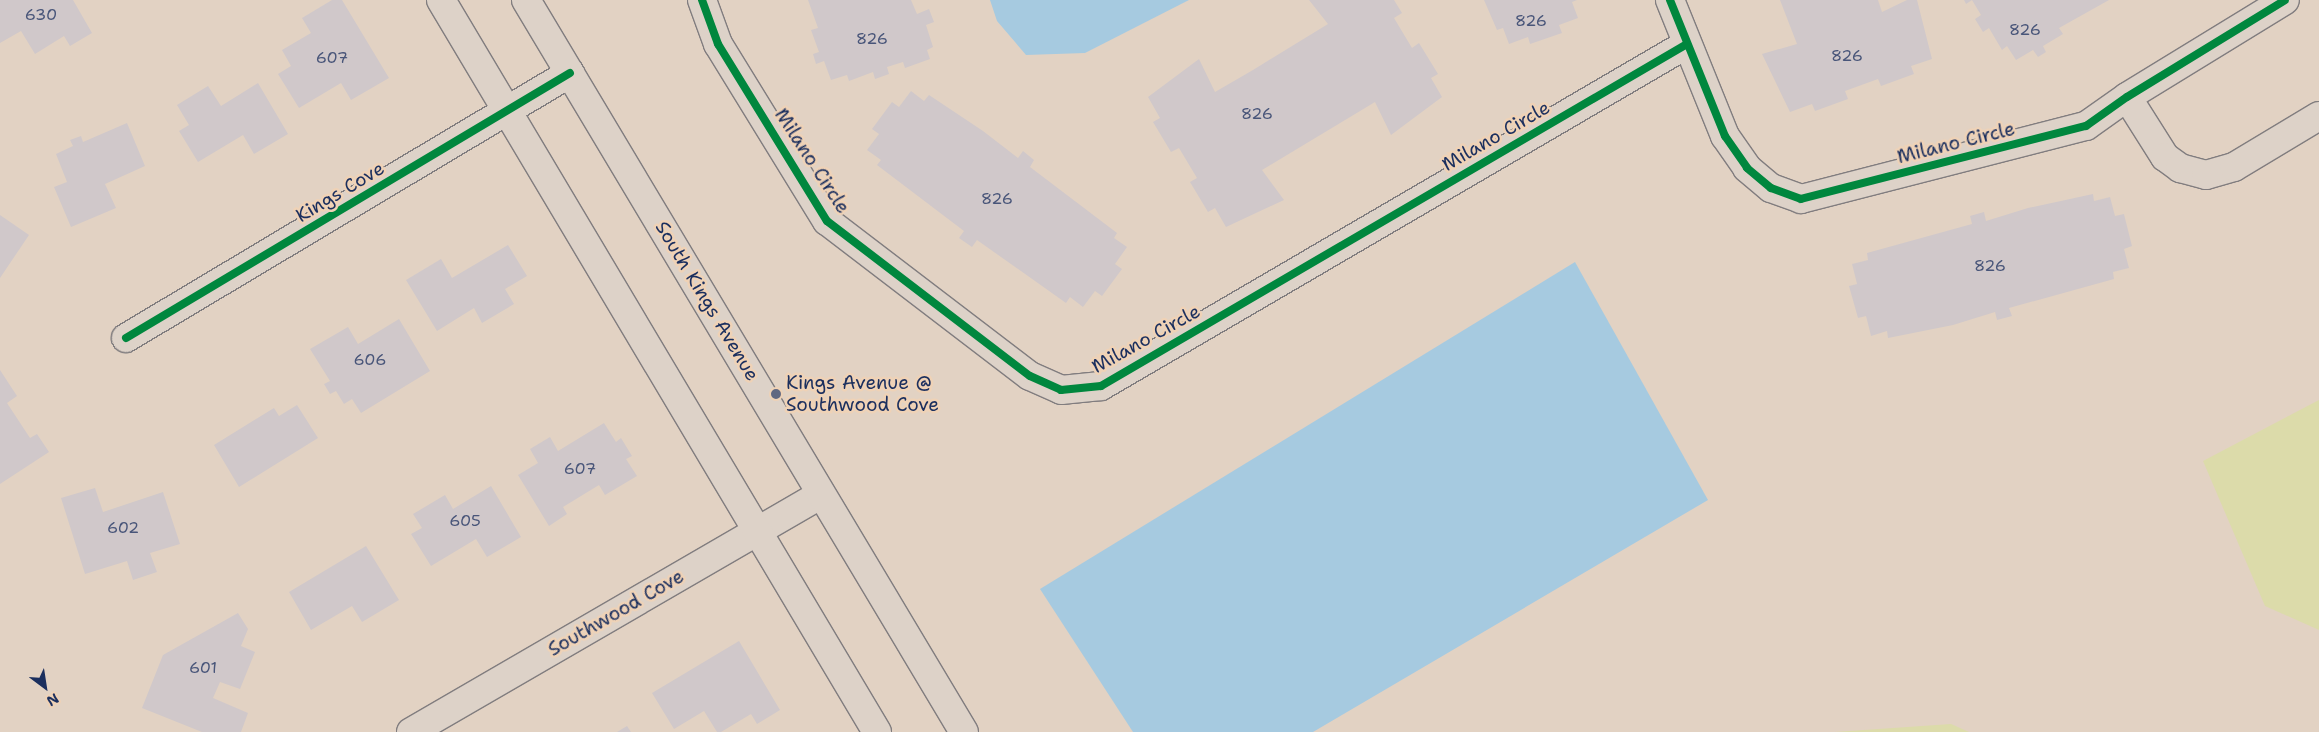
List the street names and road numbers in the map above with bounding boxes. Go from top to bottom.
street label: Milano Circle [1438,96,1554,176]
street label: Milano Circle [770,104,854,218]
street label: Milano Circle [1895,117,2017,169]
street label: Kings Cove [292,157,388,227]
street label: South Kings Avenue [650,217,764,385]
street label: Milano Circle [1088,300,1204,378]
street label: Southwood Cove [544,565,688,661]

